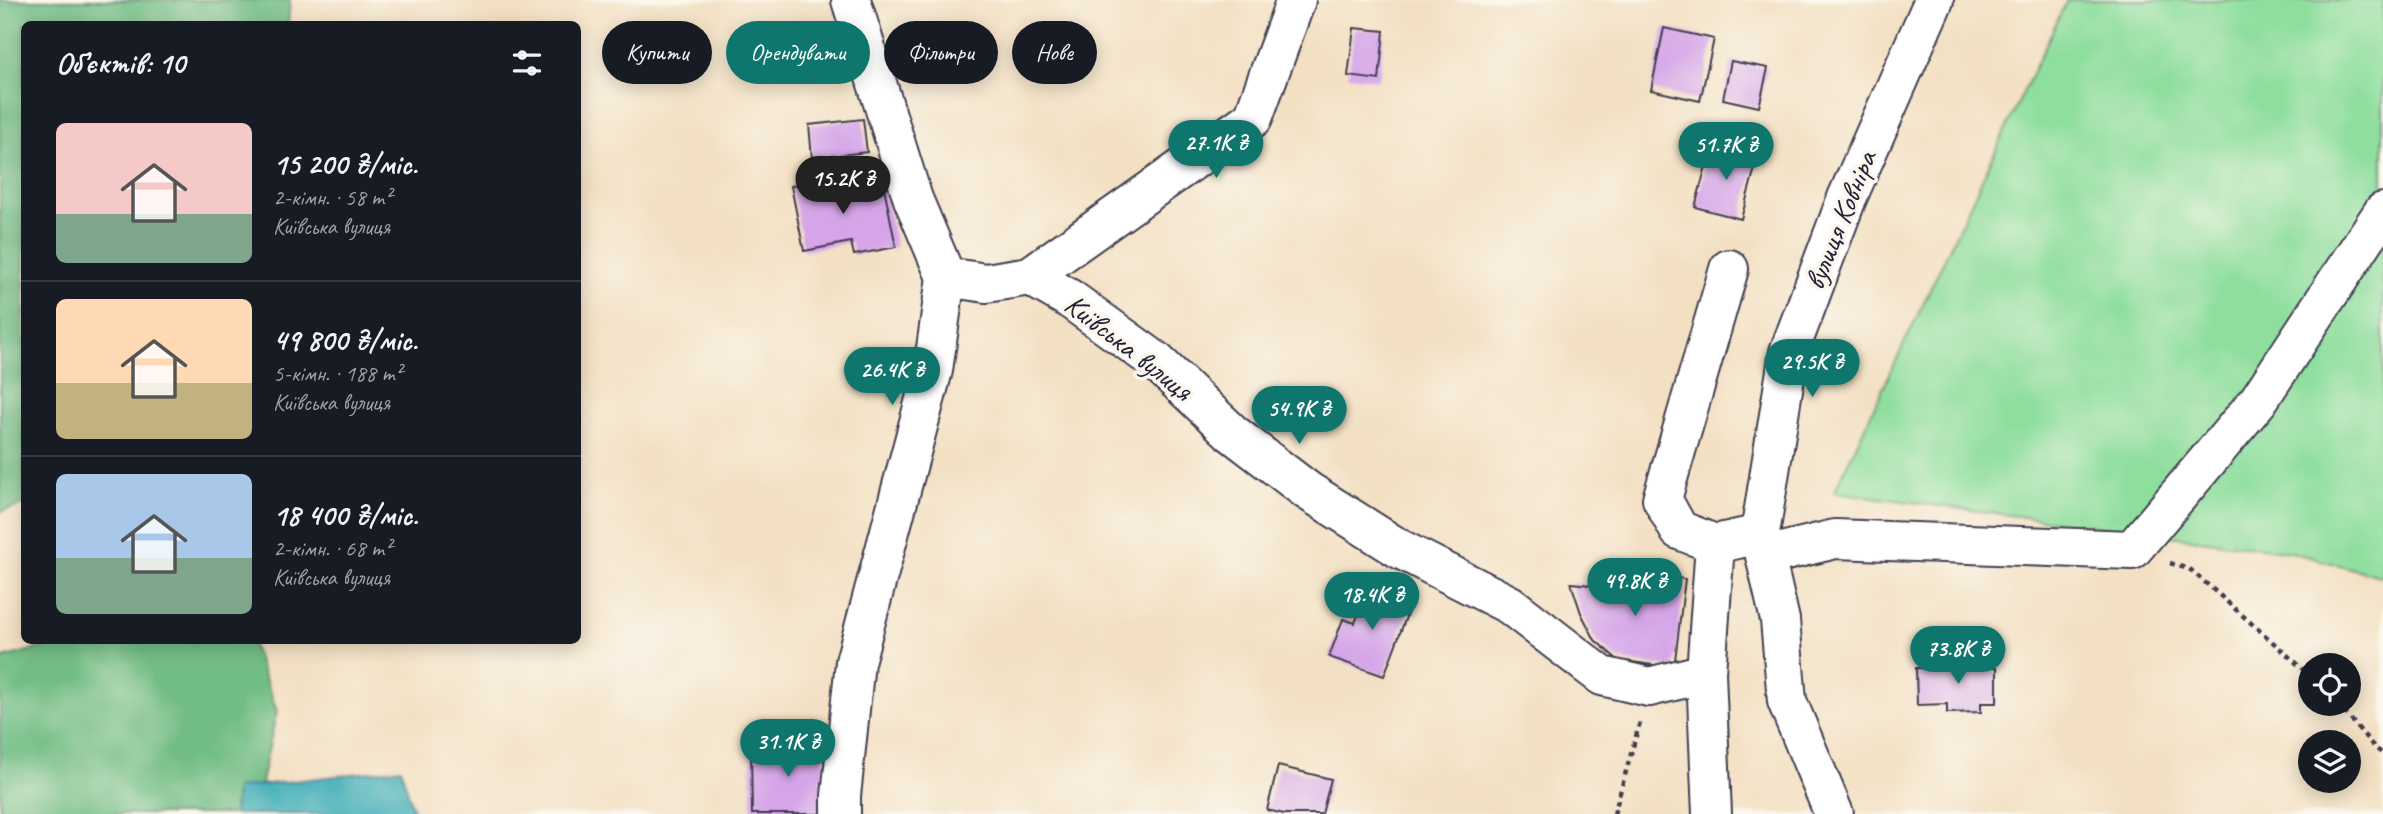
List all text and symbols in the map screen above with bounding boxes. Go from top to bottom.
chip: Купити [602,21,712,84]
chip: Орендувати [726,21,870,84]
chip: Фільтри [884,21,998,84]
chip: Нове [1012,21,1097,84]
text: Об’єктів: 10 [56,44,185,82]
icon: filters [508,44,546,82]
pin: 27.1K ₴ [1151,120,1281,180]
pin: 51.7K ₴ [1661,122,1791,182]
text: 27.1K ₴ [1184,128,1248,157]
text: 51.7K ₴ [1695,130,1757,159]
street label: вулиця Ковніра [1795,143,1886,295]
text: 15 200 ₴/міс. [273,145,417,183]
icon: home [112,151,196,235]
pin: 15.2K ₴ [778,156,908,216]
text: 15.2K ₴ [811,164,875,193]
text: 2-кімн. · 58 m² [273,183,391,212]
text: Київська вулиця [273,212,390,241]
street label: Київська вулиця [1057,285,1202,410]
text: 49 800 ₴/міс. [273,321,417,359]
icon: home [112,327,196,411]
pin: 29.5K ₴ [1747,340,1877,399]
text: 29.5K ₴ [1781,347,1843,376]
pin: 26.4K ₴ [827,348,957,407]
text: 26.4K ₴ [860,355,924,384]
text: 5-кімн. · 188 m² [273,359,402,388]
pin: 54.9K ₴ [1234,386,1364,446]
text: Київська вулиця [273,388,390,417]
text: 54.9K ₴ [1268,394,1330,423]
text: 18 400 ₴/міс. [273,496,418,534]
icon: home [112,502,196,586]
text: 2-кімн. · 68 m² [273,534,391,563]
pin: 49.8K ₴ [1570,558,1700,618]
text: Київська вулиця [273,563,390,592]
text: 49.8K ₴ [1603,566,1667,595]
pin: 18.4K ₴ [1307,572,1437,632]
text: 18.4K ₴ [1340,580,1404,609]
pin: 73.8K ₴ [1893,626,2023,686]
text: 73.8K ₴ [1926,634,1990,663]
map controls [2298,653,2361,793]
button: locate [2298,653,2361,716]
pin: 31.1K ₴ [723,720,853,779]
text: 31.1K ₴ [756,727,820,756]
button: layers [2298,730,2361,793]

